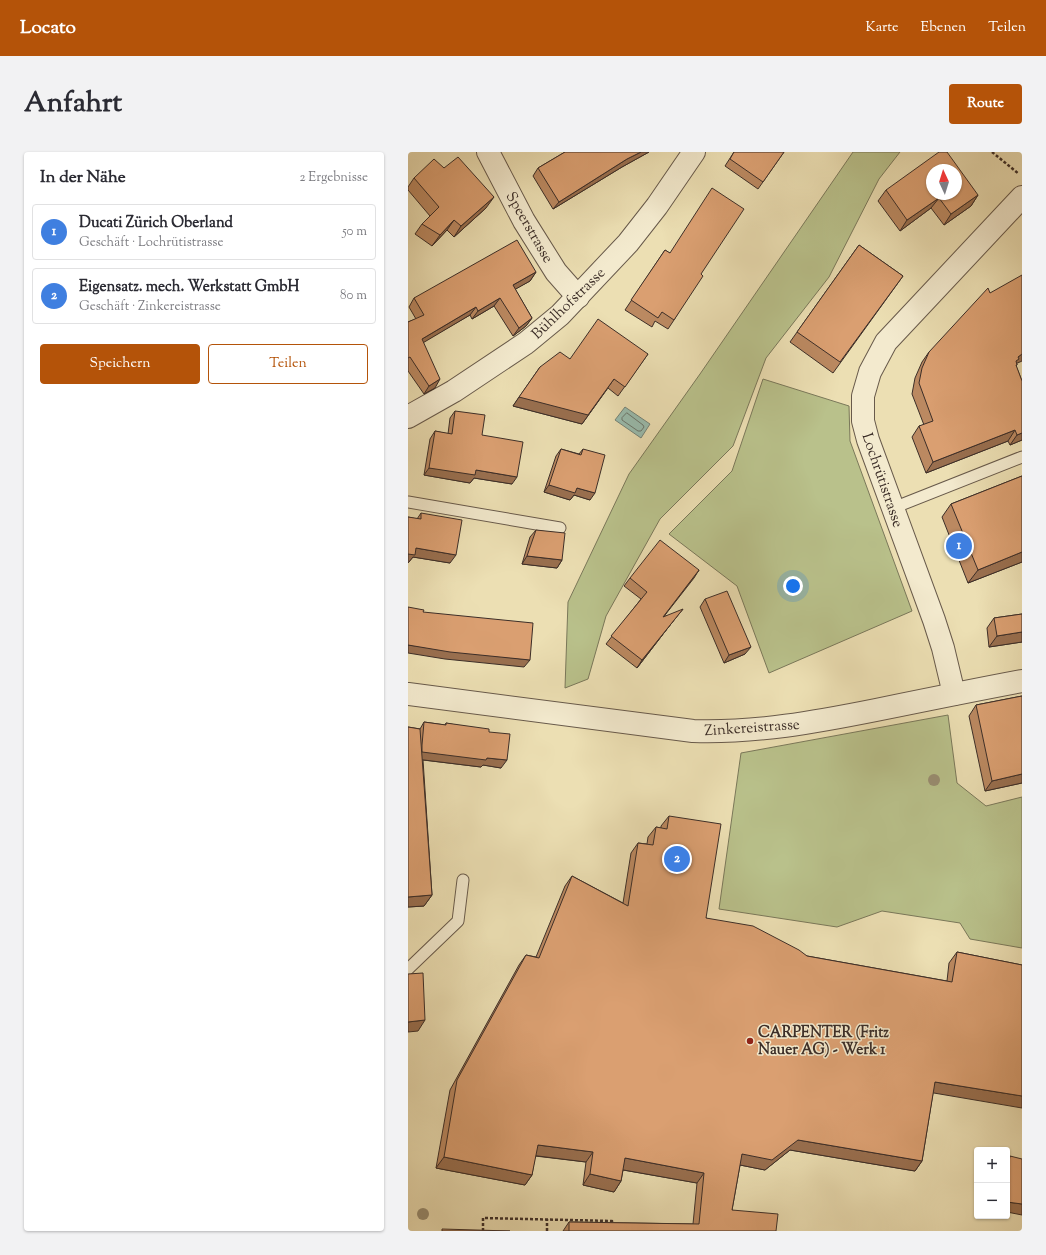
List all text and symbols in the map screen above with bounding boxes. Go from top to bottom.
text: Locato [20,15,76,42]
text: Karte [866,18,899,38]
text: Ebenen [921,18,966,38]
text: Teilen [988,18,1026,38]
text: Anfahrt [24,84,122,124]
button: Route [949,84,1022,124]
north arrow [926,164,962,200]
text: In der Nähe [40,166,126,190]
text: 2 Ergebnisse [299,169,368,187]
street label: Speerstrasse [500,188,558,267]
text: Ducati Zürich Oberland [79,213,233,234]
text: 1 [52,223,56,241]
text: 50 m [342,223,367,241]
text: Geschäft · Lochrütistrasse [79,234,223,252]
street label: Bühlhofstrasse [527,263,611,345]
text: Eigensatz. mech. Werkstatt GmbH [79,277,299,298]
text: 2 [51,287,57,305]
text: 80 m [340,287,367,305]
text: Geschäft · Zinkereistrasse [79,298,221,316]
button: Speichern [40,344,200,384]
button: Teilen [208,344,368,384]
street label: Lochrütistrasse [856,430,908,531]
pin: 1 [946,531,972,561]
your location [783,576,803,596]
street label: Zinkereistrasse [704,715,801,742]
pin: 2 [664,844,690,874]
place label: CARPENTER (Fritz Nauer AG) - Werk 1 [758,1023,889,1061]
marker: CARPENTER (Fritz Nauer AG) - Werk 1 [745,1036,755,1046]
map controls [974,1147,1010,1219]
button: + [974,1147,1010,1183]
button: − [974,1183,1010,1219]

